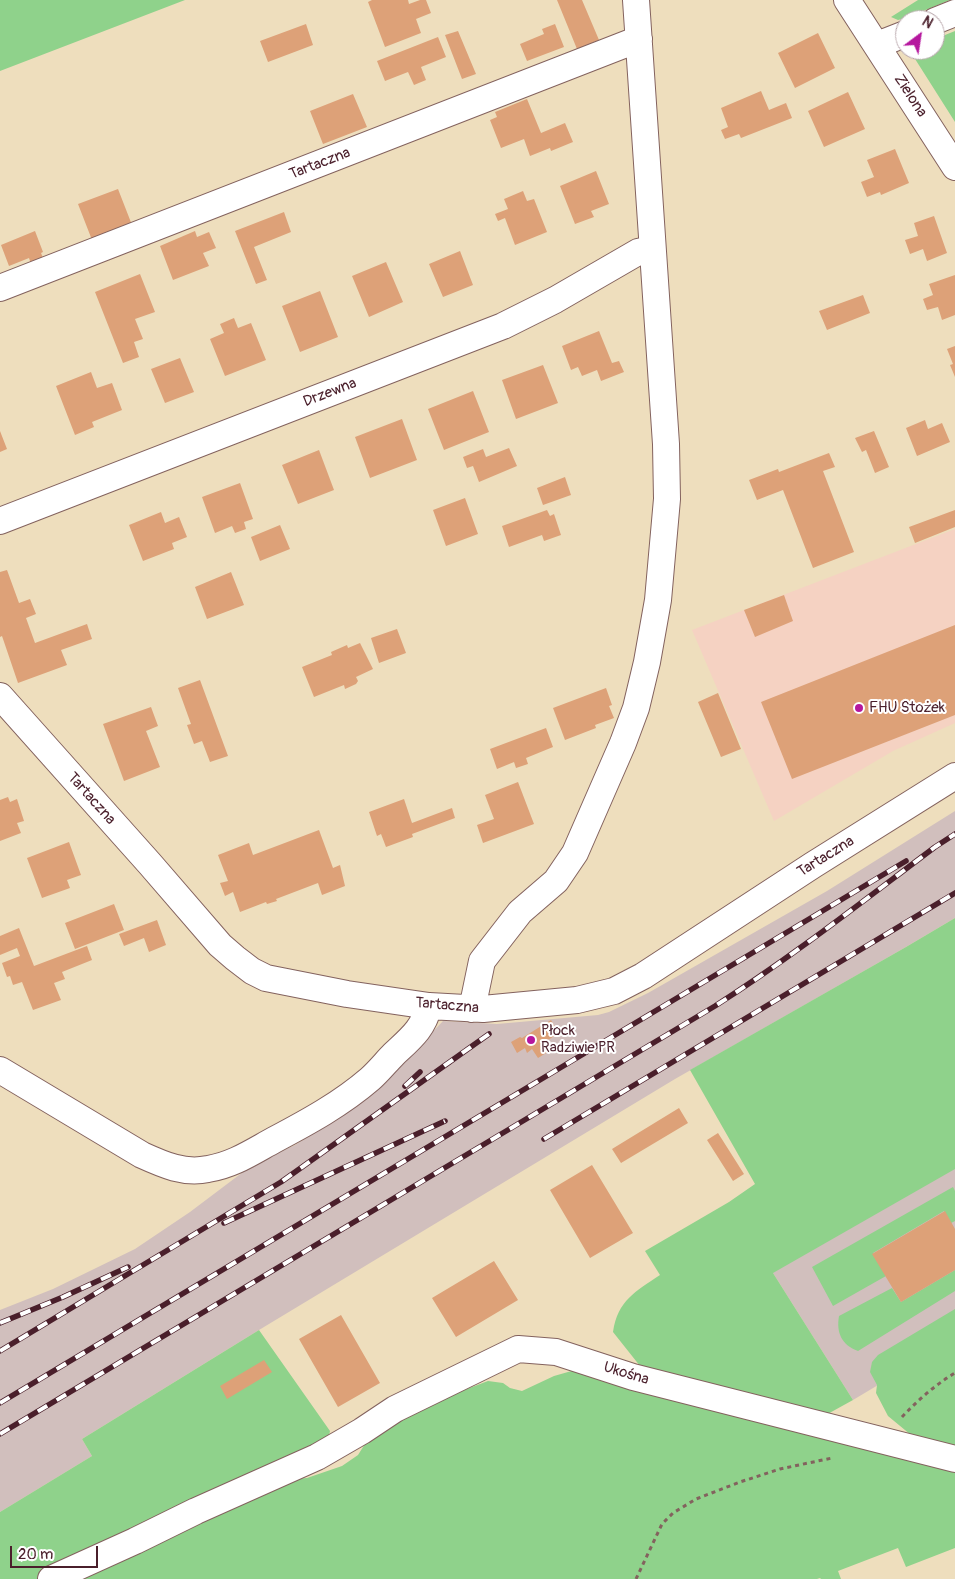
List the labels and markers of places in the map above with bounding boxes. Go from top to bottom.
place label: FHU Stożek [869,699,945,717]
marker: FHU Stożek [853,702,865,714]
place label: Płock Radziwie PR [541,1022,615,1057]
marker: Płock Radziwie PR [525,1034,537,1046]

